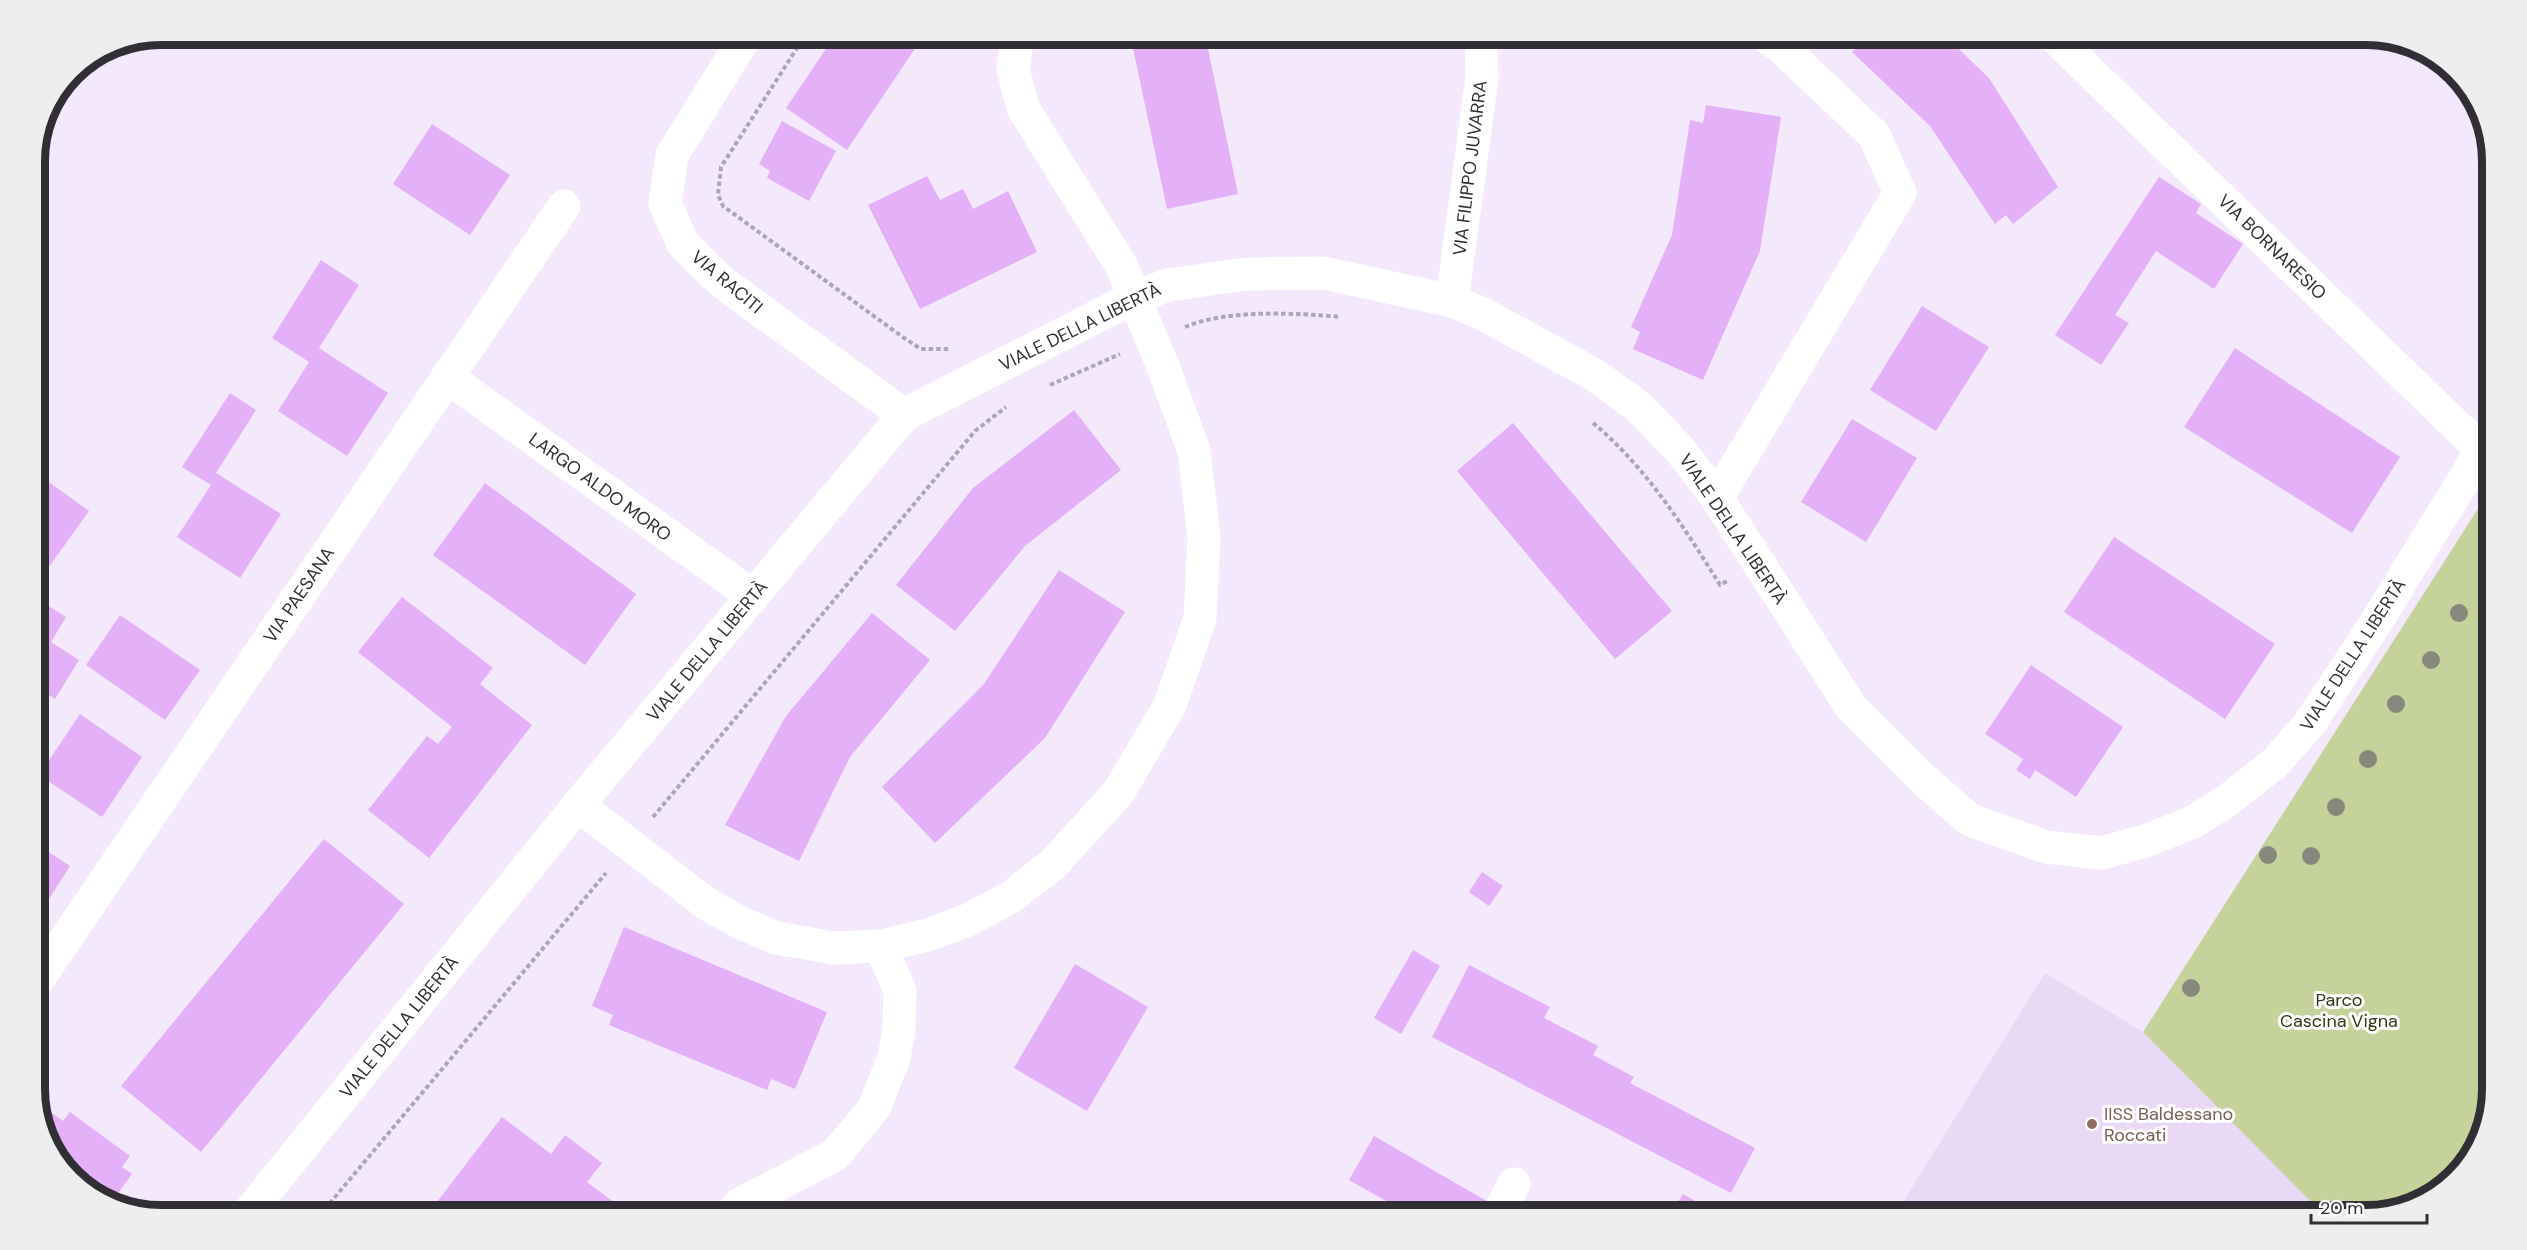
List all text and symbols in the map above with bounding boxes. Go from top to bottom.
street label: VIA FILIPPO JUVARRA [1447,79,1493,257]
street label: VIA BORNARESIO [2212,189,2332,305]
street label: VIA RACITI [686,245,768,319]
street label: VIALE DELLA LIBERTÀ [995,277,1165,377]
street label: LARGO ALDO MORO [524,427,676,547]
street label: VIALE DELLA LIBERTÀ [1674,449,1792,609]
street label: VIA PAESANA [258,542,340,648]
street label: VIALE DELLA LIBERTÀ [2295,574,2411,736]
street label: VIALE DELLA LIBERTÀ [641,575,773,726]
street label: VIALE DELLA LIBERTÀ [334,951,464,1103]
park label: Parco Cascina Vigna [2280,988,2398,1033]
place label: IISS Baldessano Roccati [2104,1102,2233,1147]
marker: IISS Baldessano Roccati [2085,1117,2099,1131]
scale bar [2311,1187,2426,1225]
text: 20 m [2320,1196,2363,1220]

